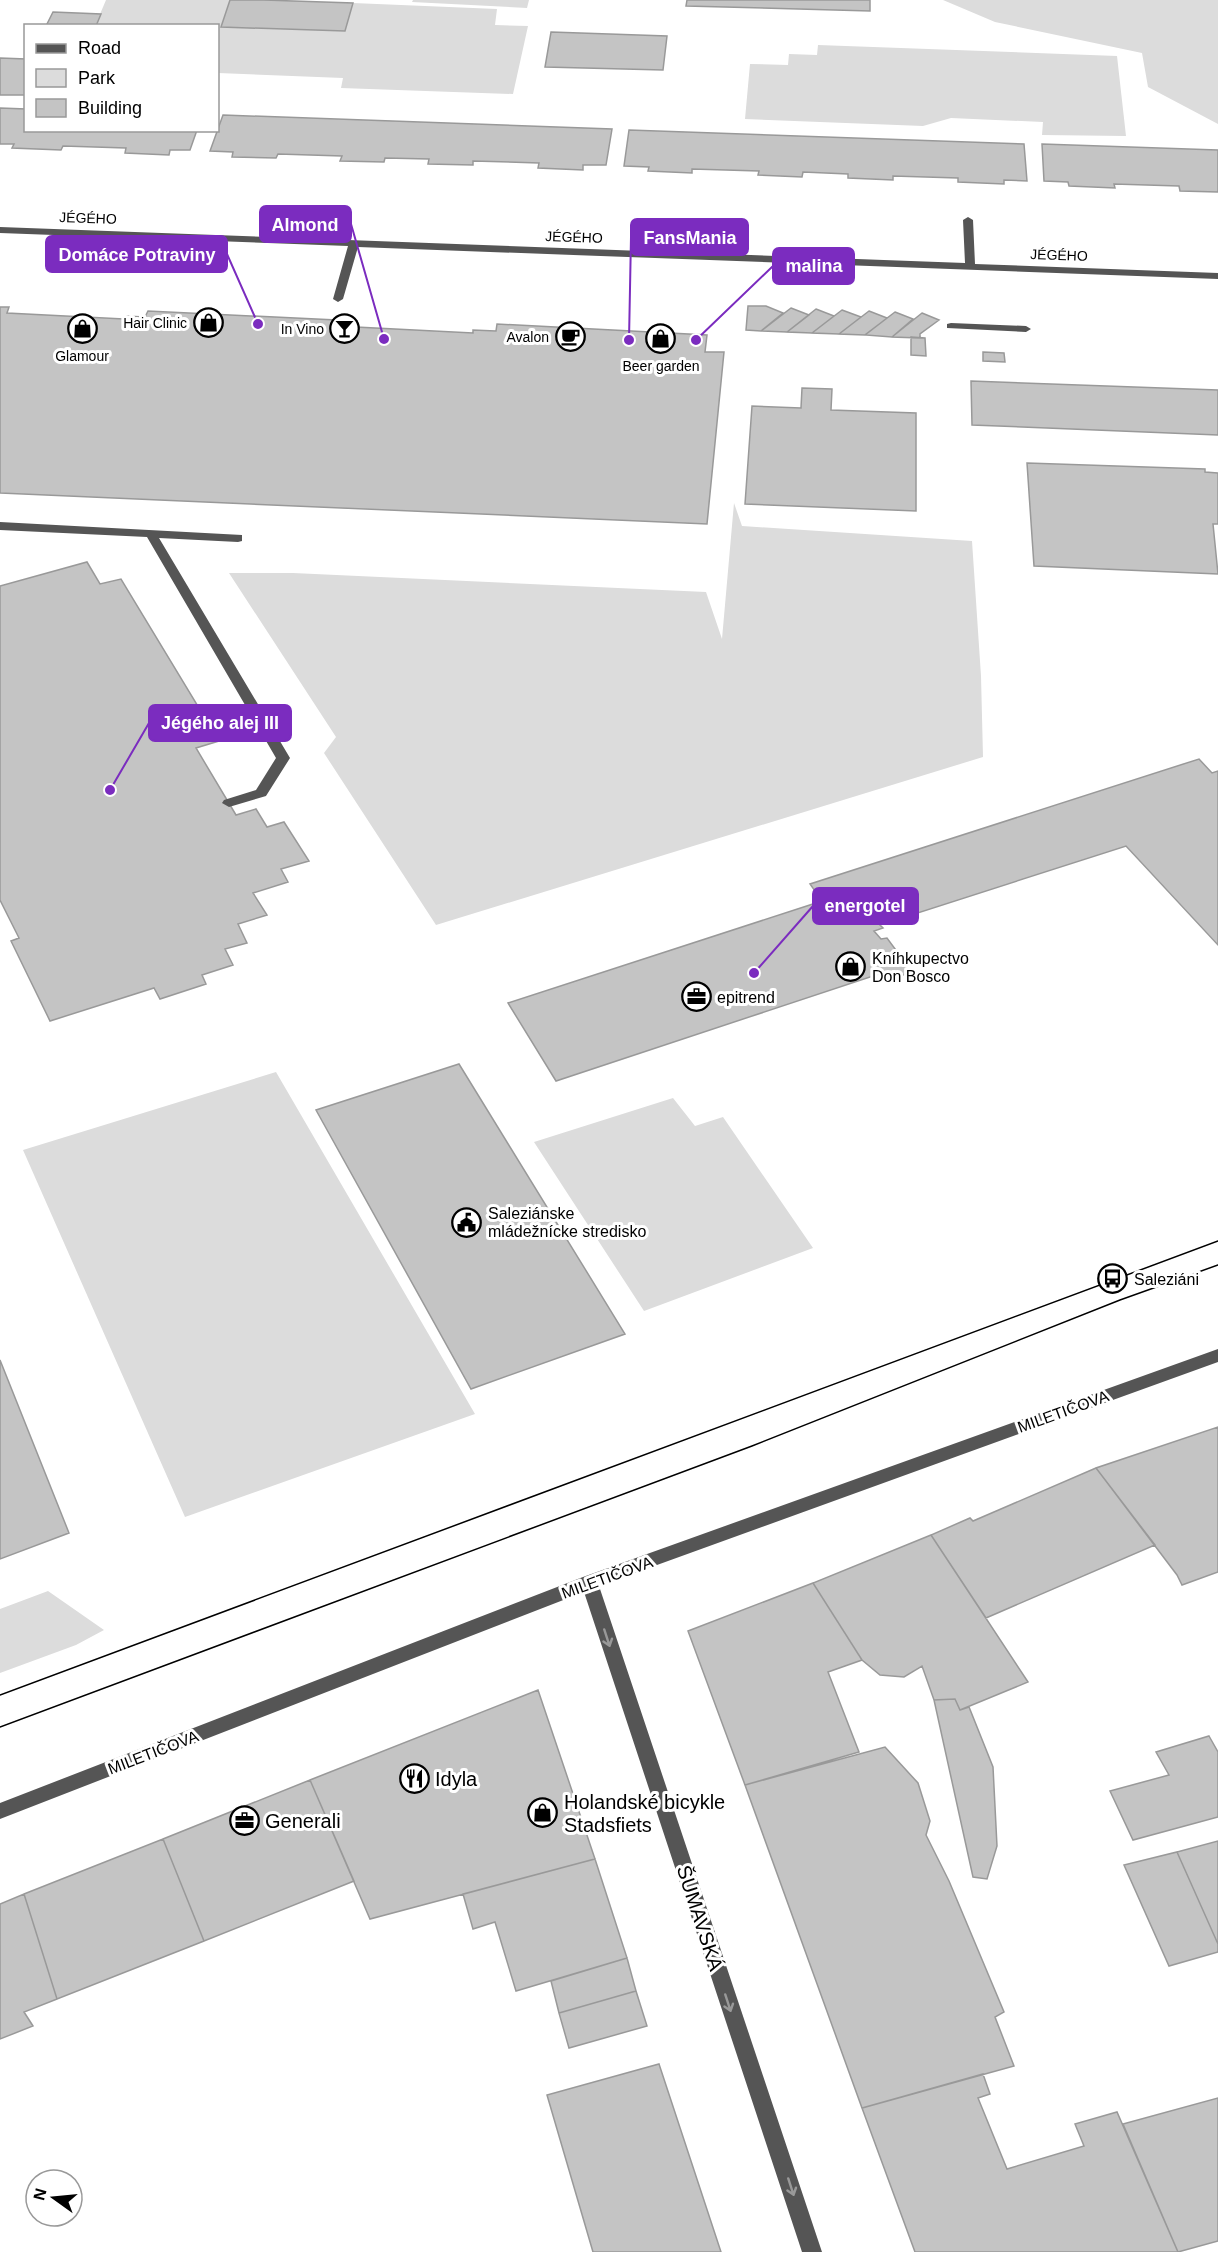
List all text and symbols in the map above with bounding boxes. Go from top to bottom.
legend [24,24,219,132]
text: Road [78,38,121,58]
text: Park [78,68,116,88]
text: Building [78,98,142,118]
callout: Almond [260,206,351,242]
street label: JÉGÉHO [59,209,117,227]
text: Almond [272,215,339,235]
callout: FansMania [631,219,748,255]
street label: JÉGÉHO [545,228,603,246]
text: FansMania [643,228,737,248]
callout: Domáce Potraviny [46,236,227,272]
text: Domáce Potraviny [58,245,216,265]
street label: JÉGÉHO [1030,246,1088,264]
callout: malina [773,248,854,284]
text: malina [785,256,843,276]
shop icon: Hair Clinic [192,307,224,339]
shop icon: Glamour [66,313,98,345]
bar icon: In Vino [329,313,361,345]
place label: Hair Clinic [123,315,187,331]
place label: In Vino [281,321,324,337]
cafe icon: Avalon [554,321,586,353]
shop icon: Beer garden [645,323,677,355]
place label: Avalon [506,329,549,345]
place label: Glamour [55,348,109,364]
place label: Beer garden [622,358,700,374]
callout: Jégého alej III [149,705,291,741]
text: Jégého alej III [161,713,279,733]
callout: energotel [813,888,918,924]
text: energotel [824,896,906,916]
place label: Kníhkupectvo Don Bosco [872,950,969,985]
shop icon: Kníhkupectvo Don Bosco [835,951,867,983]
office icon: epitrend [680,981,712,1013]
place label: epitrend [717,989,775,1006]
place label: Saleziánske mládežnícke stredisko [488,1205,646,1240]
public building icon: Saleziánske mládežnícke stredisko [451,1206,483,1238]
bus stop icon: Saleziáni [1097,1263,1129,1295]
place label: Saleziáni [1134,1271,1199,1288]
street label: MILETIČOVA [1015,1386,1111,1436]
street label: MILETIČOVA [559,1552,655,1602]
one-way arrow [602,1628,613,1647]
street label: MILETIČOVA [105,1726,201,1778]
restaurant icon: Idyla [398,1763,430,1795]
place label: Idyla [435,1768,478,1790]
place label: Holandské bicykle Stadsfiets [564,1791,725,1836]
shop icon: Holandské bicykle Stadsfiets [527,1797,559,1829]
office icon: Generali [228,1805,260,1837]
place label: Generali [265,1810,341,1832]
street label: ŠUMAVSKÁ [673,1862,728,1974]
one-way arrow [724,1993,735,2012]
north arrow [24,2168,84,2228]
one-way arrow [786,2177,797,2196]
text: N [30,2186,50,2202]

